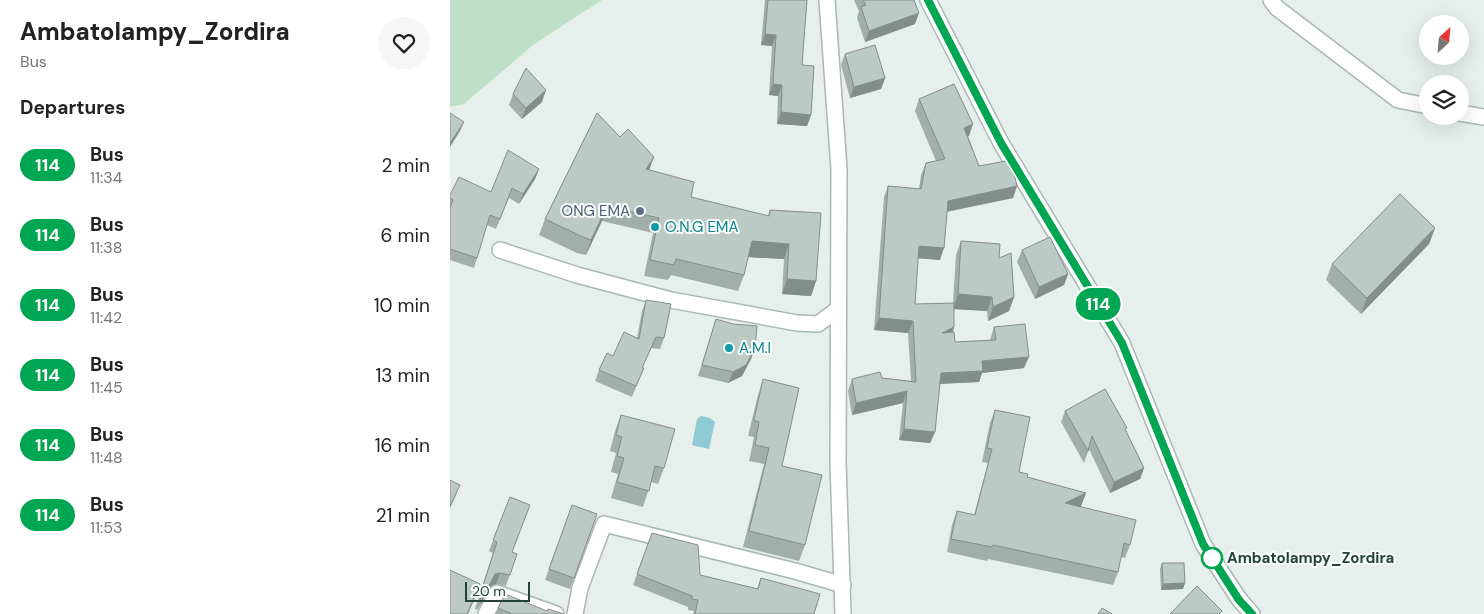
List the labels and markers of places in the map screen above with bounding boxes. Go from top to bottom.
place label: ONG EMA [562,201,630,221]
marker: ONG EMA [634,205,646,217]
place label: O.N.G EMA [665,217,738,237]
marker: O.N.G EMA [649,221,661,233]
place label: A.M.I [739,338,771,358]
marker: A.M.I [723,342,735,354]
marker: Ambatolampy_Zordira [1201,547,1223,569]
place label: Ambatolampy_Zordira [1227,548,1394,568]

